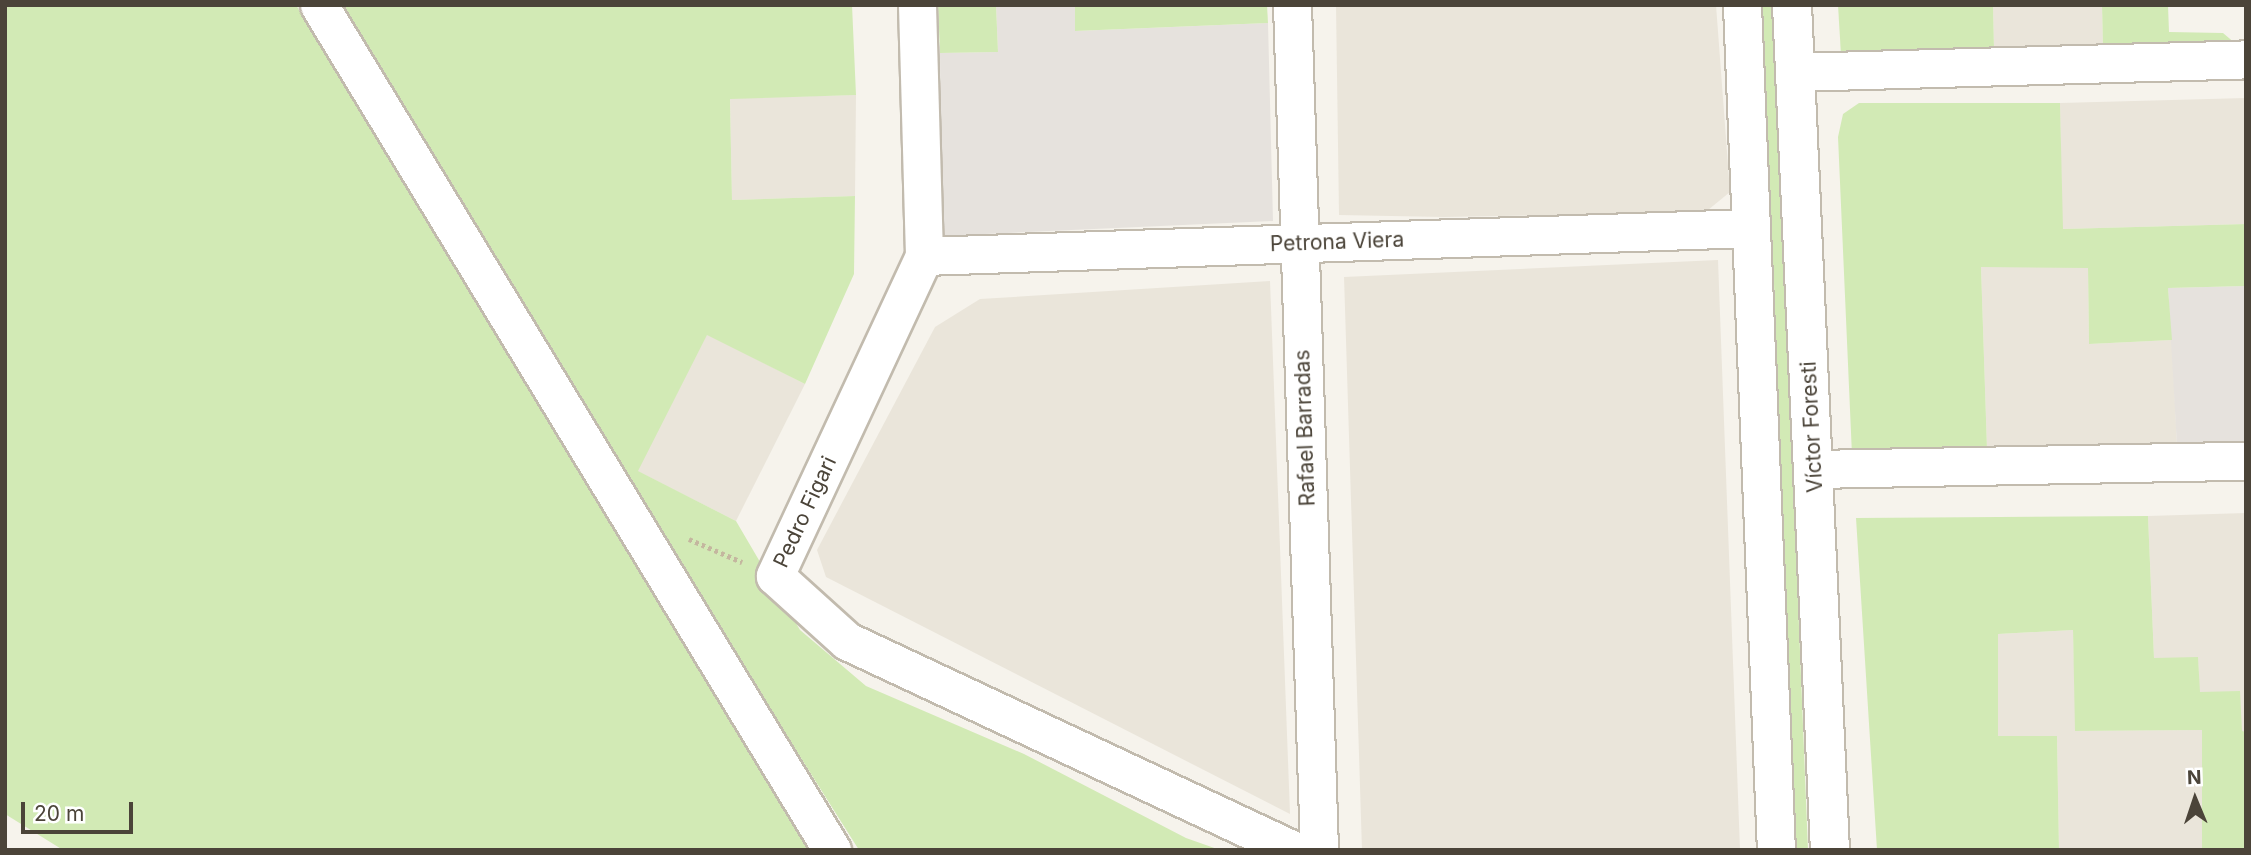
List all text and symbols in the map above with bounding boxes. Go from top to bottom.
street label: Petrona Viera [1270,227,1404,257]
street label: Rafael Barradas [1290,349,1320,507]
street label: Víctor Foresti [1796,361,1828,493]
street label: Pedro Figari [768,452,842,572]
north arrow [2160,764,2230,834]
text: N [2187,766,2202,789]
scale bar [24,788,136,832]
text: 20 m [34,801,84,826]

